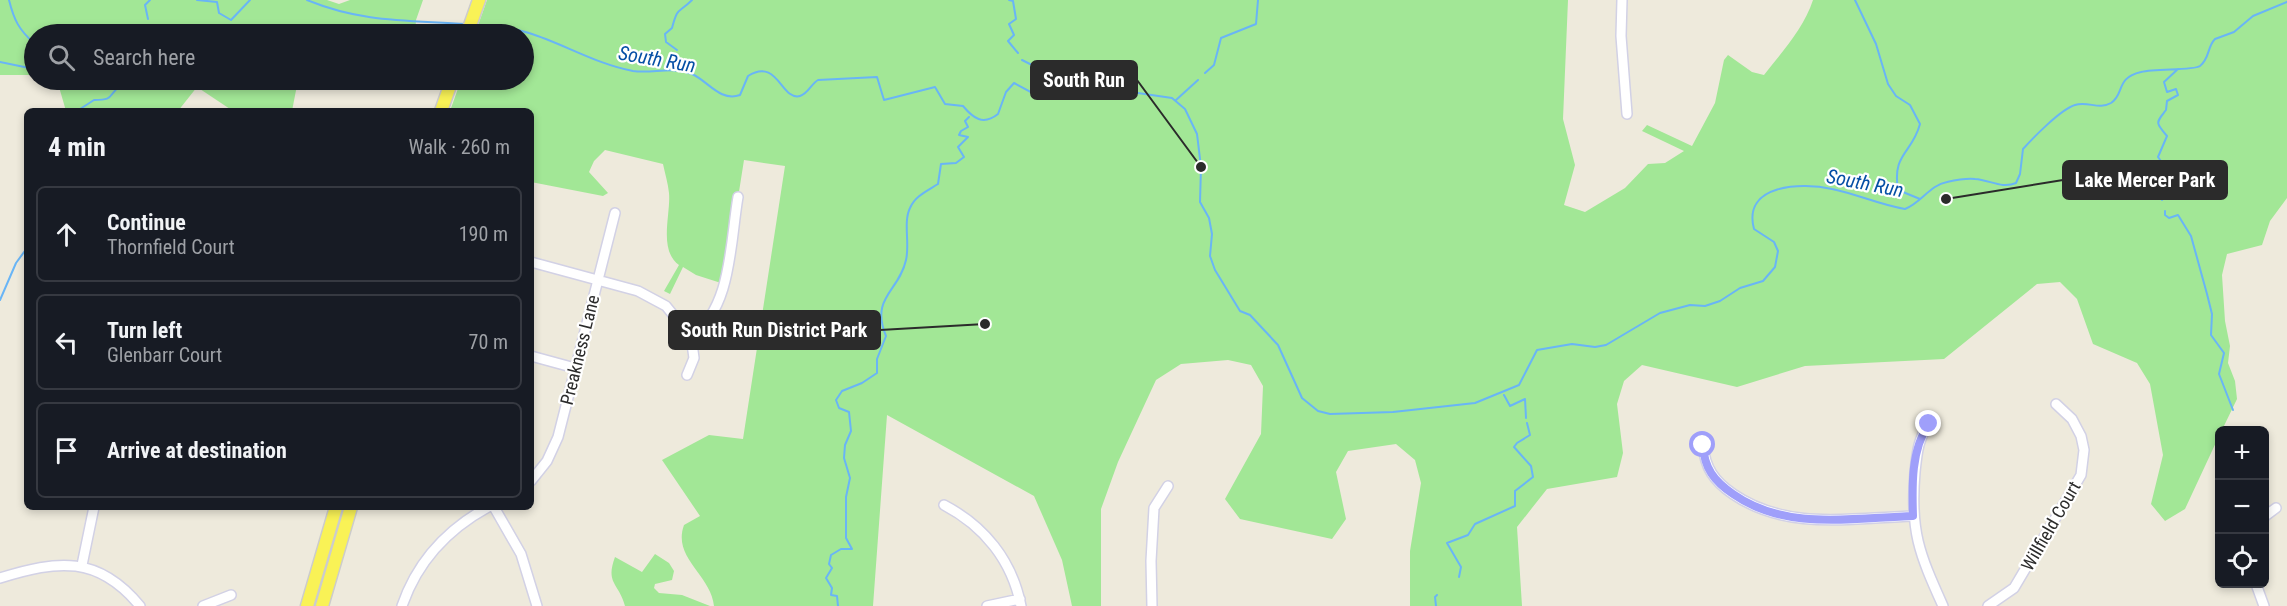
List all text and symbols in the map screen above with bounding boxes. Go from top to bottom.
search box [24,24,534,90]
water label: South Run [617,40,697,78]
icon: search [45,41,78,74]
text: Search here [93,45,195,70]
callout: South Run [1031,61,1137,99]
text: South Run [1043,68,1125,92]
text: 4 min [48,132,106,162]
text: Walk · 260 m [409,135,510,159]
callout: Lake Mercer Park [2063,161,2227,199]
water label: South Run [1824,164,1906,202]
text: Lake Mercer Park [2075,168,2216,192]
text: Continue [107,210,186,235]
icon: ahead [50,218,83,251]
text: 190 m [459,222,508,246]
text: Thornfield Court [107,235,235,259]
street label: Preakness Lane [556,293,603,407]
callout: South Run District Park [669,311,880,349]
text: Turn left [107,318,182,343]
text: South Run District Park [681,318,868,342]
icon: left [50,326,83,359]
text: 70 m [469,330,508,354]
text: Glenbarr Court [107,343,222,367]
route end [1915,410,1941,436]
map controls [2215,426,2269,588]
button: + [2215,426,2269,480]
route start [1689,431,1715,457]
icon: arrive [50,434,83,467]
text: Arrive at destination [107,438,287,463]
street label: Willfield Court [2017,477,2085,574]
button: − [2215,480,2269,534]
button: locate [2215,534,2269,588]

